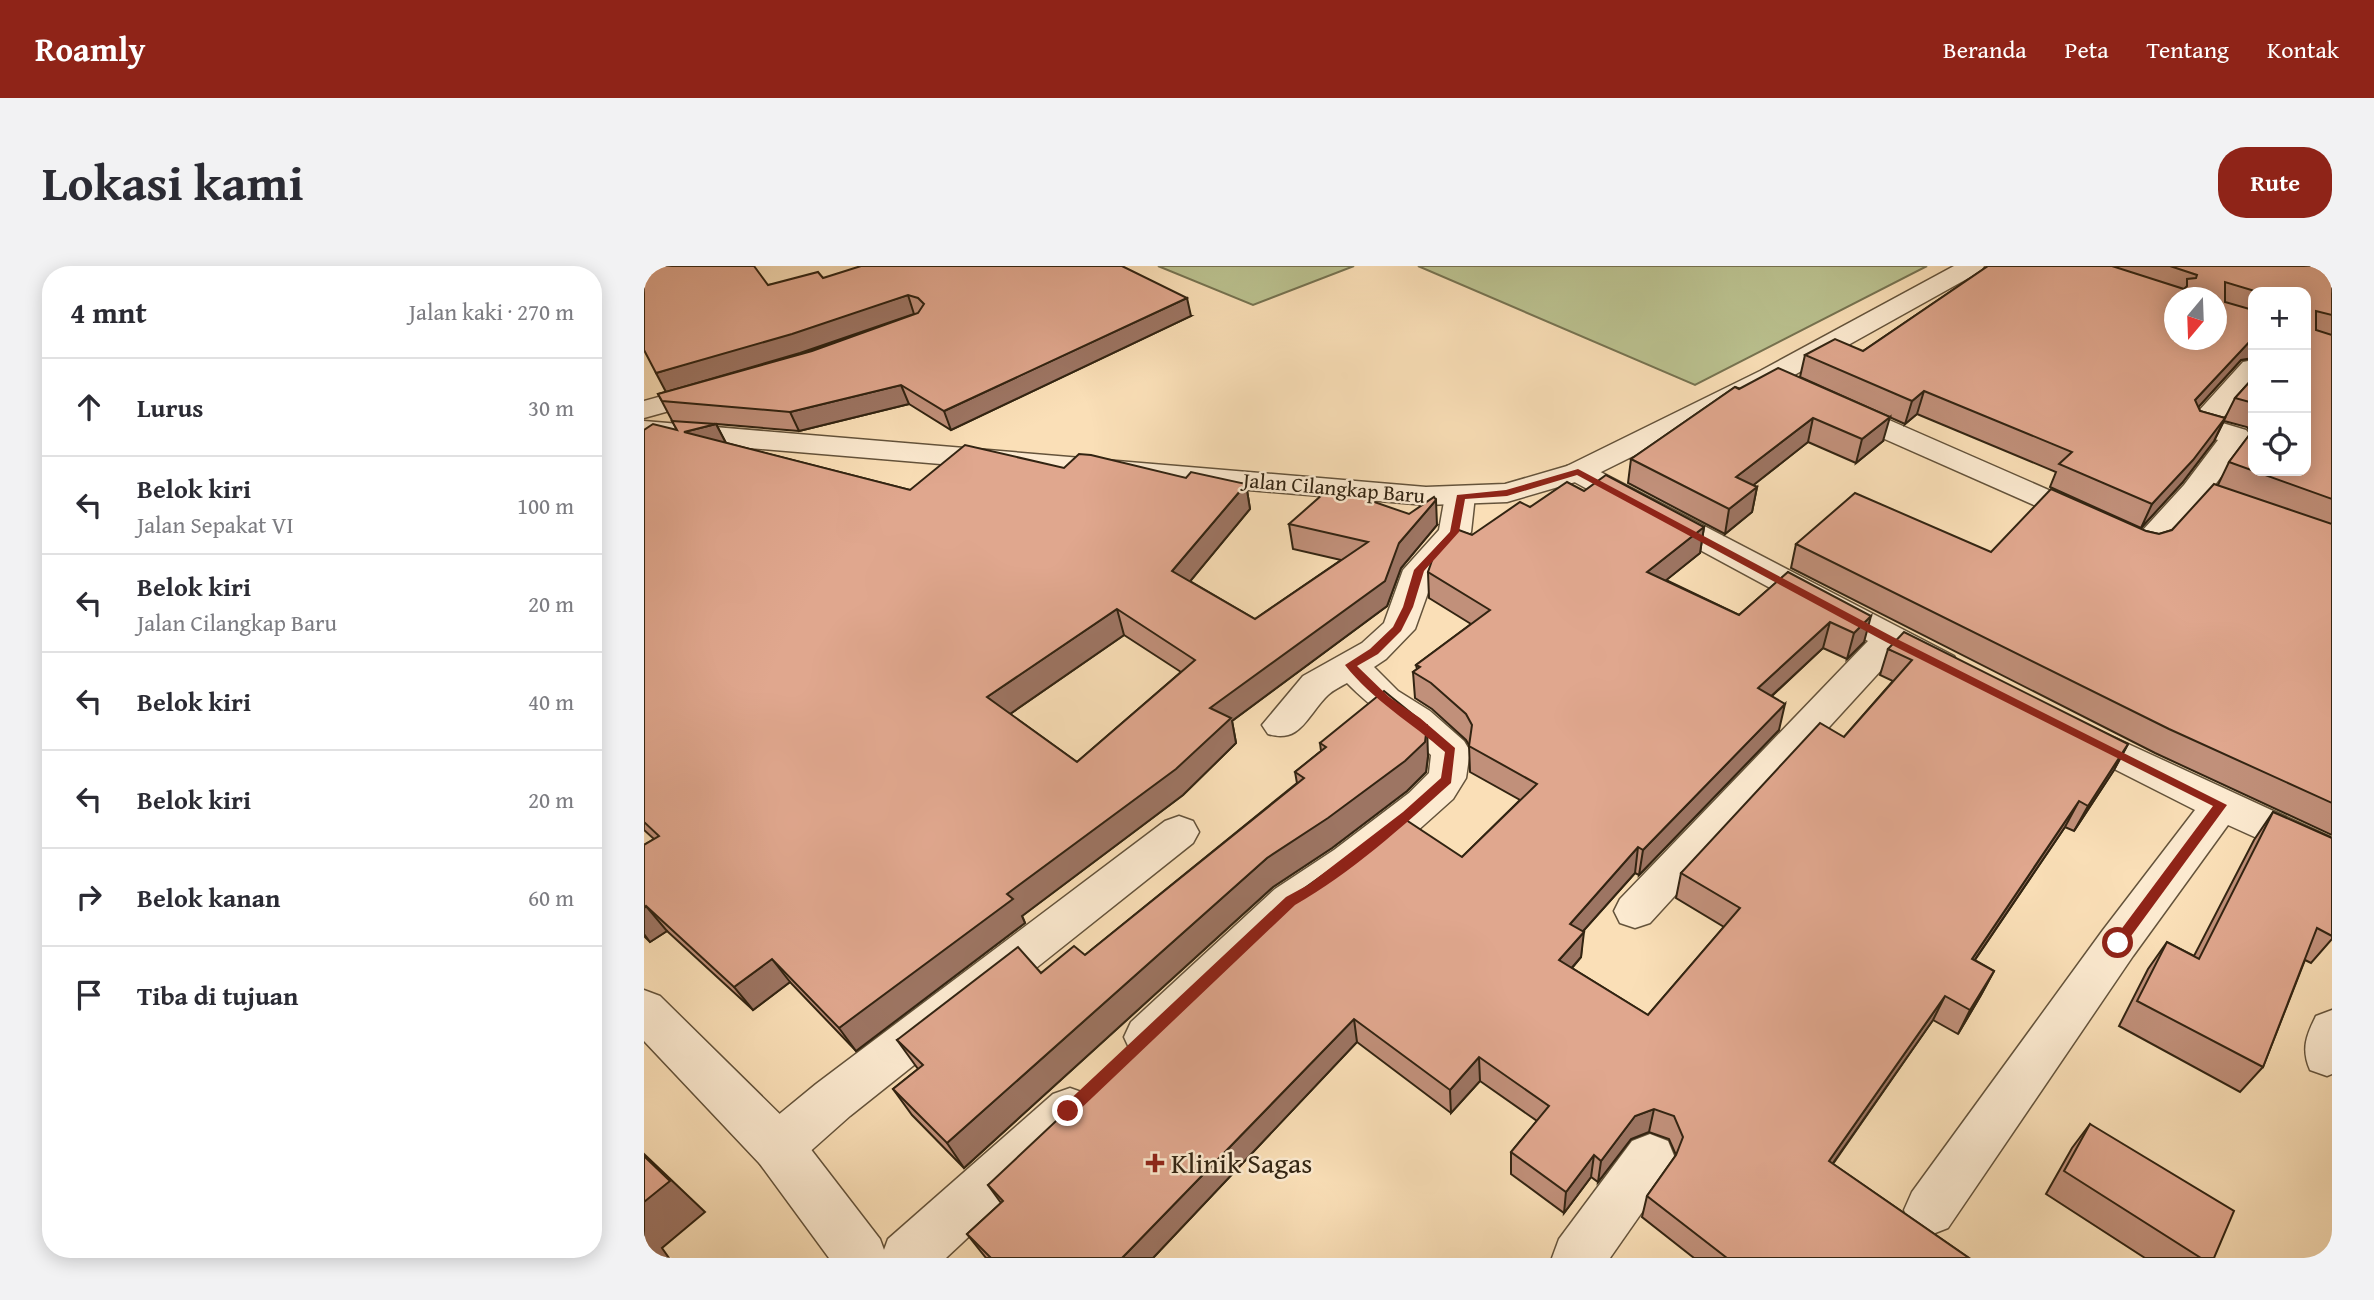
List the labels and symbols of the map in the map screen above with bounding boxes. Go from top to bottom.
north arrow [2164,287,2227,350]
street label: Jalan Cilangkap Baru [1239,464,1427,511]
route start [2102,927,2133,958]
route end [1052,1095,1083,1126]
place label: Klinik Sagas [1171,1142,1312,1183]
marker: Klinik Sagas [1145,1153,1165,1173]

